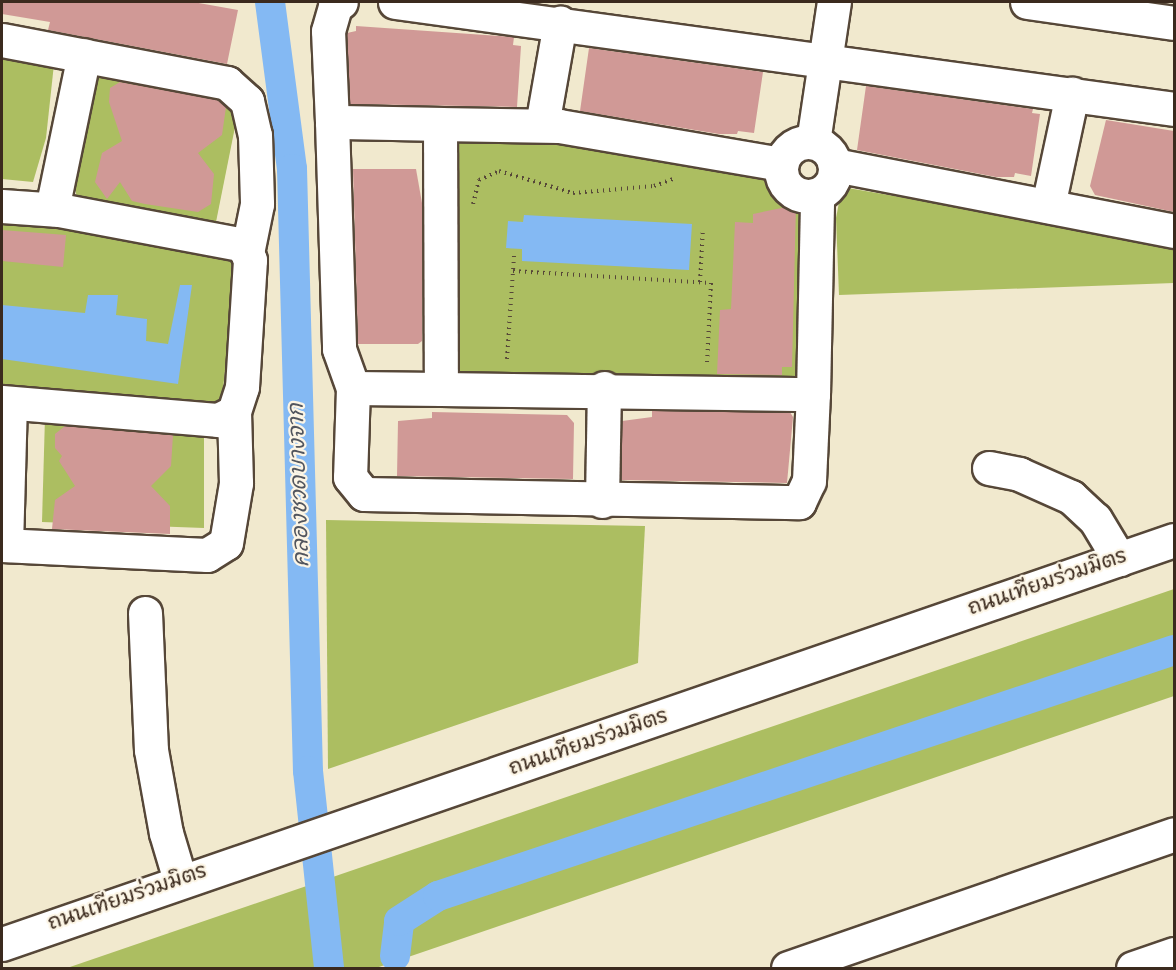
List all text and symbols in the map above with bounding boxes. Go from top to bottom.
water label: คลองชวดบางจาก [285,403,317,567]
street label: ถนนเทียมร่วมมิตร [965,545,1131,623]
street label: ถนนเทียมร่วมมิตร [506,705,672,783]
street label: ถนนเทียมร่วมมิตร [45,860,211,938]

